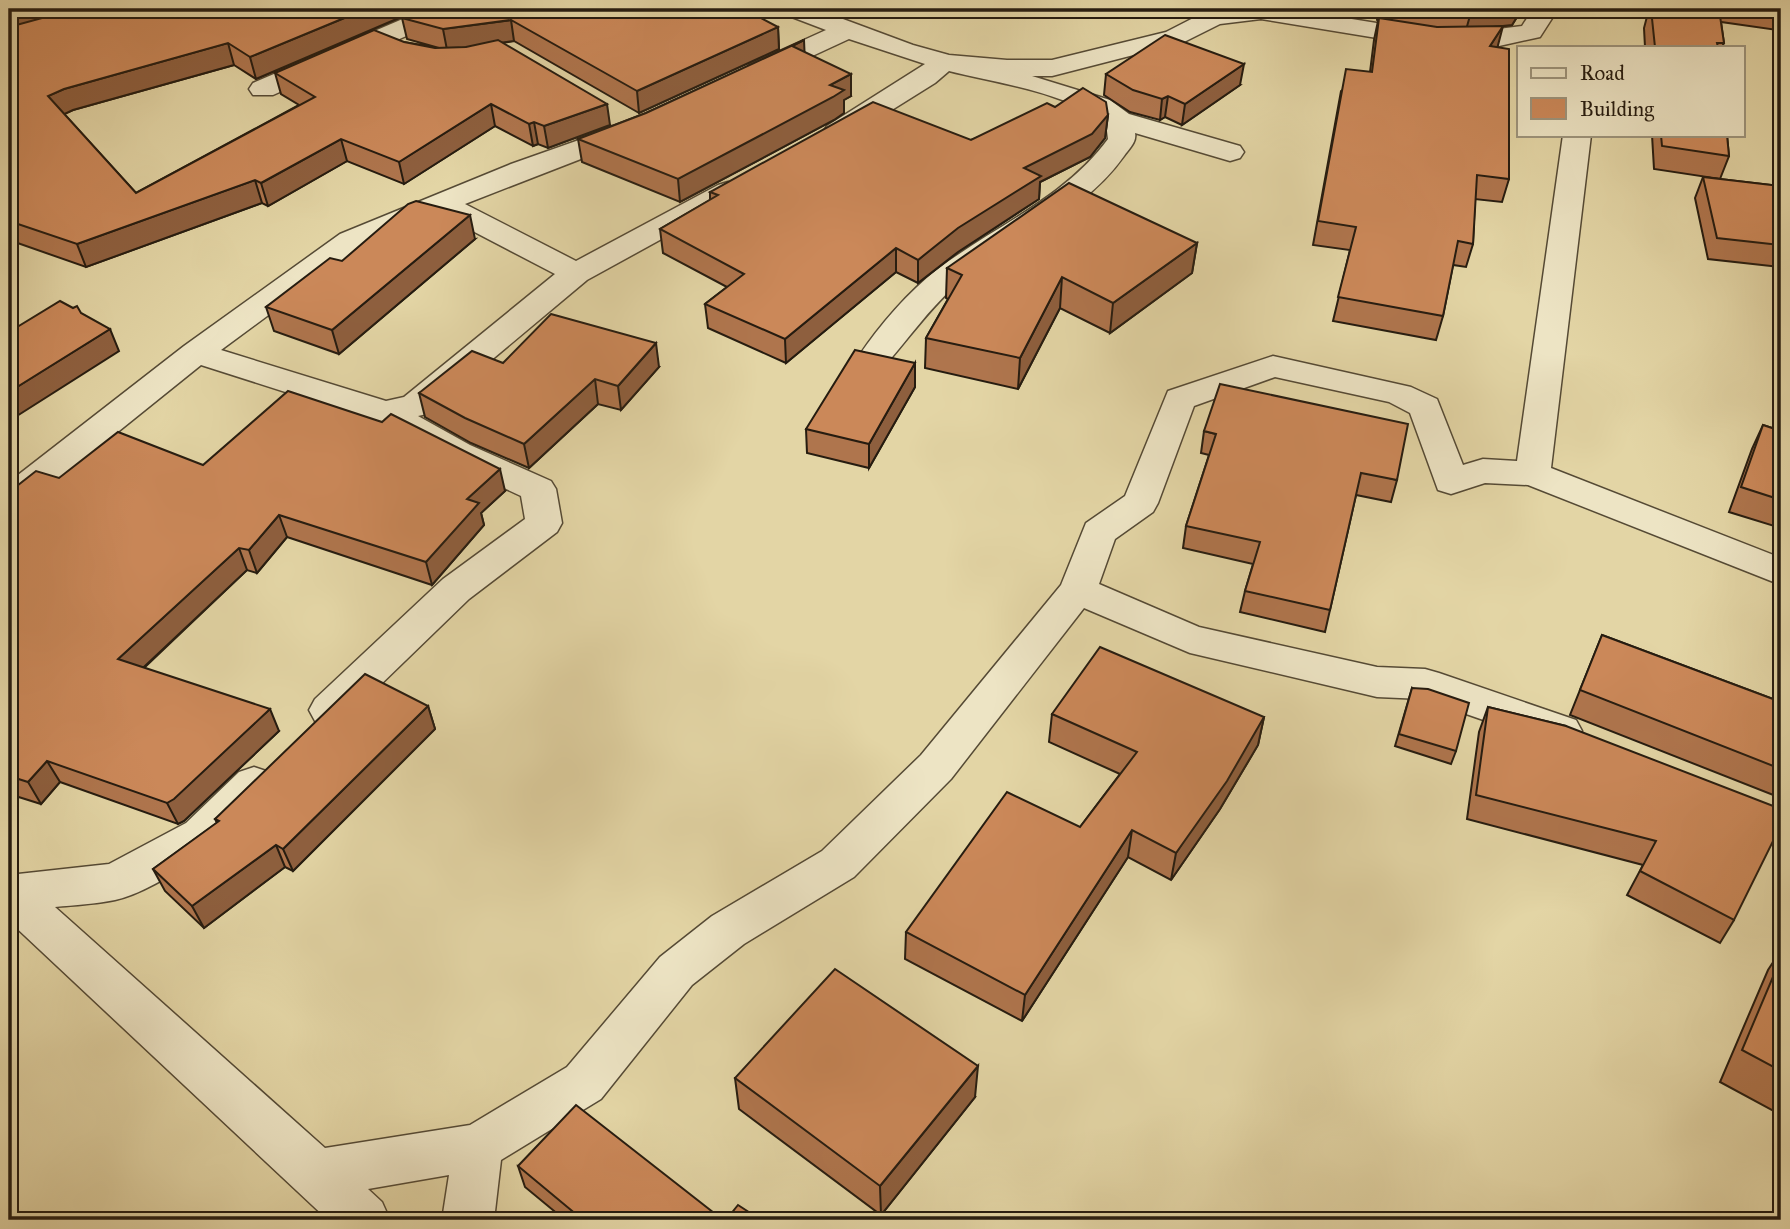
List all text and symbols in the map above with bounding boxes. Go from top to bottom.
legend [1517,46,1744,136]
text: Road [1580,60,1625,86]
text: Building [1580,96,1654,122]

